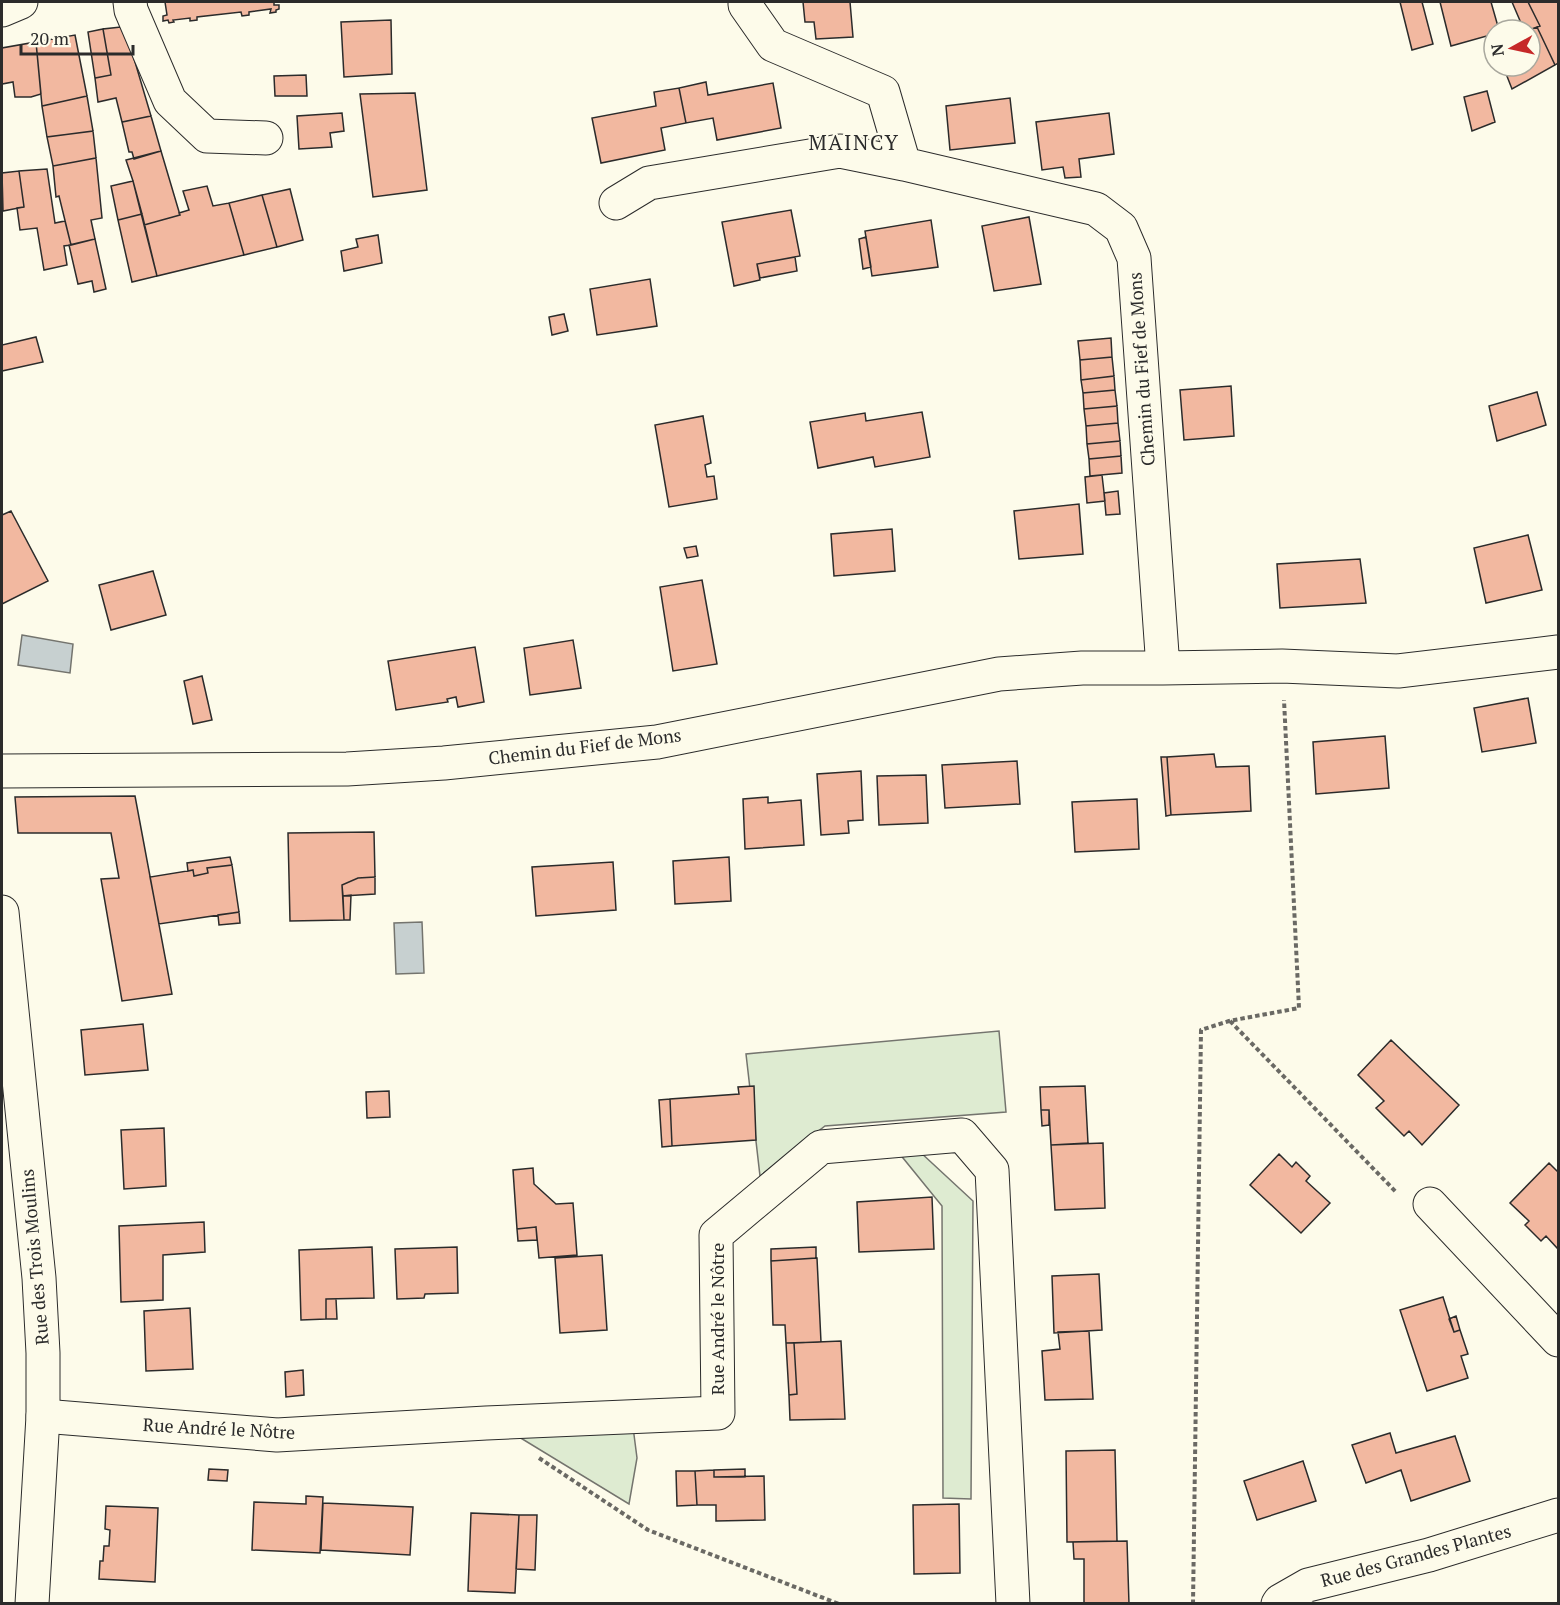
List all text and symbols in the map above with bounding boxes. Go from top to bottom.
scale bar [21,18,134,56]
north arrow [1482,18,1542,78]
text: 20 m [30,26,70,50]
text: N [1485,43,1509,58]
district label: MAINCY [809,128,899,156]
street label: Chemin du Fief de Mons [1122,271,1160,467]
street label: Chemin du Fief de Mons [487,722,683,770]
street label: Rue des Trois Moulins [14,1168,54,1346]
street label: Rue André le Nôtre [705,1243,729,1395]
street label: Rue André le Nôtre [142,1412,296,1444]
street label: Rue des Grandes Plantes [1318,1518,1514,1592]

